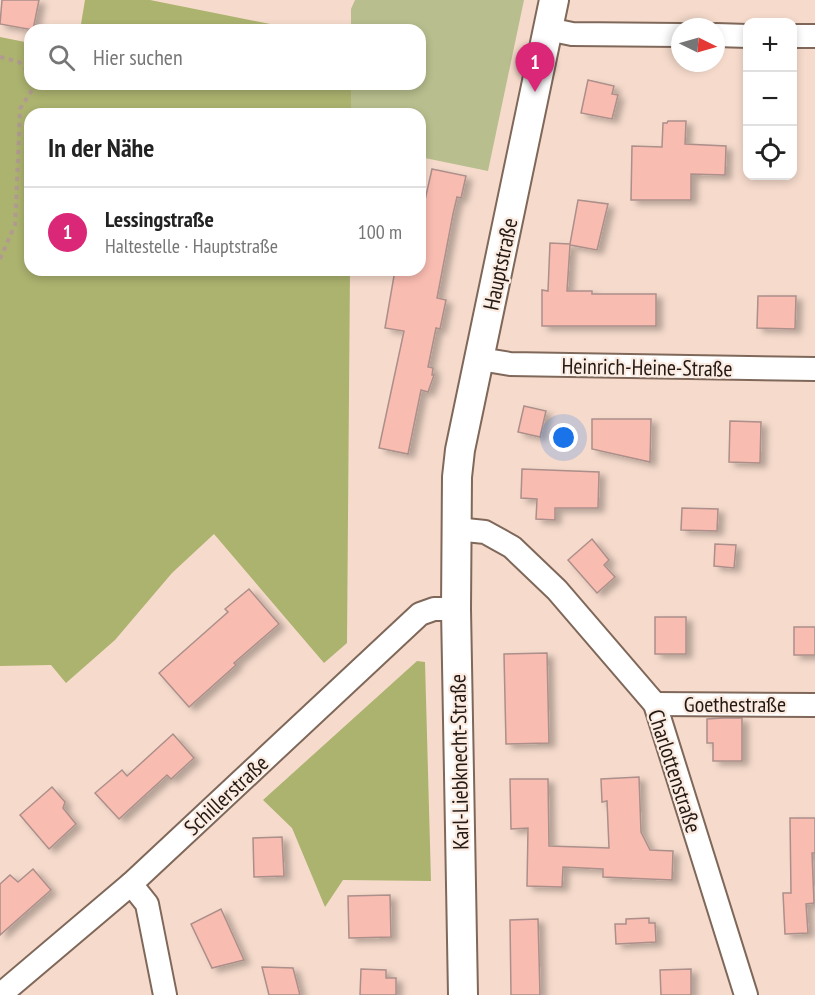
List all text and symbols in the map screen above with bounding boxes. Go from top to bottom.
north arrow [671,18,725,72]
map controls [743,18,797,180]
button: + [743,18,797,72]
search box [24,24,426,90]
icon: search [45,41,78,74]
pin: 1 [516,42,554,92]
text: Hier suchen [93,43,183,71]
button: − [743,72,797,126]
button: locate [743,126,797,180]
text: In der Nähe [48,131,154,164]
text: Lessingstraße [105,205,214,233]
street label: Hauptstraße [477,215,523,313]
text: 1 [63,219,72,245]
text: 100 m [358,219,402,245]
text: Haltestelle · Hauptstraße [105,233,278,259]
street label: Heinrich-Heine-Straße [561,352,733,382]
your location [549,423,578,452]
street label: Karl-Liebknecht-Straße [443,674,475,850]
street label: Goethestraße [684,690,786,718]
street label: Charlottenstraße [642,706,708,836]
street label: Schillerstraße [178,749,274,841]

